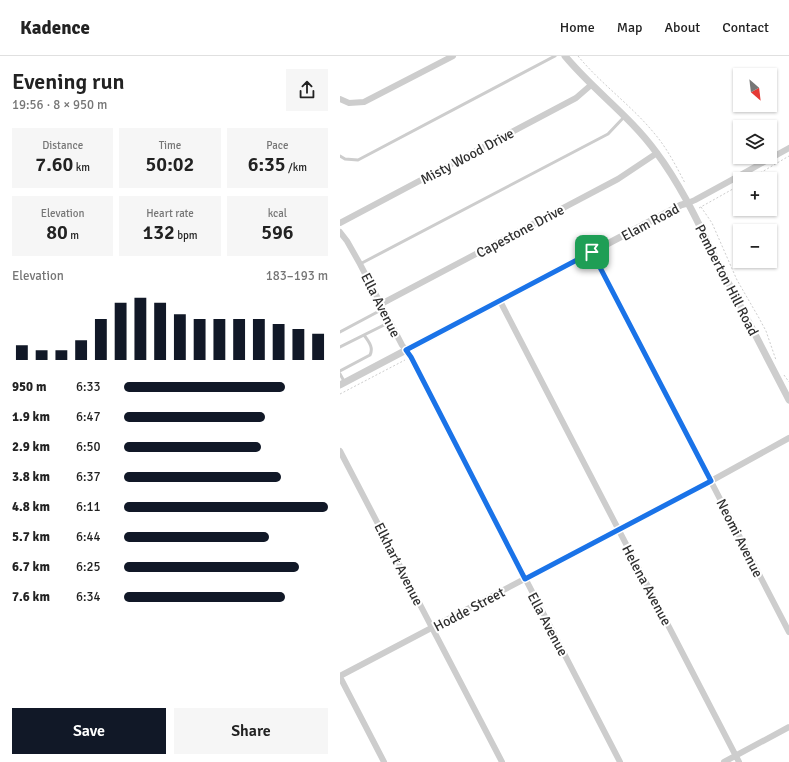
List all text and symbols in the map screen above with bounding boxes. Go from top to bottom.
text: Kadence [20,16,90,40]
text: Home [560,19,595,36]
text: Map [617,19,642,36]
text: About [664,19,700,36]
text: Contact [722,19,769,36]
text: Evening run [12,68,125,95]
north arrow [733,68,777,112]
map controls [733,68,777,268]
button: share [286,69,328,111]
text: 19:56 · 8 × 950 m [12,97,107,113]
button: layers [733,120,777,164]
street label: Misty Wood Drive [418,125,517,188]
text: Distance [42,139,83,152]
text: Time [159,139,181,152]
text: Pace [266,139,288,152]
text: 7.60 [35,152,73,177]
text: 50:02 [146,152,194,177]
text: 6:35 [248,152,286,177]
text: km [73,161,90,174]
text: /km [286,161,307,174]
button: + [733,172,777,216]
street label: Elam Road [618,200,682,245]
street label: Capestone Drive [473,201,567,262]
text: Elevation [41,207,85,220]
text: Heart rate [146,207,194,220]
text: kcal [268,207,287,220]
text: 80 [46,220,68,245]
text: 132 [142,220,175,245]
text: 596 [261,220,294,245]
street label: Pemberton Hill Road [691,222,762,339]
button: − [733,224,777,268]
text: m [68,229,79,242]
text: bpm [175,229,198,242]
pin [575,235,609,269]
icon: arrive [581,241,603,263]
text: Elevation [12,268,64,284]
text: 183–193 m [266,268,328,284]
street label: Ella Avenue [357,270,404,340]
text: 950 m [12,379,46,395]
text: 6:33 [76,379,101,395]
text: 1.9 km [12,409,50,425]
text: 6:47 [76,409,101,425]
text: 2.9 km [12,439,50,455]
text: 6:50 [76,439,101,455]
text: 3.8 km [12,469,50,485]
text: 6:37 [76,469,101,485]
street label: Neomi Avenue [713,496,767,580]
text: 4.8 km [12,499,50,515]
text: 6:11 [76,499,101,515]
street label: Elkhart Avenue [370,520,427,609]
text: 5.7 km [12,529,50,545]
text: 6:44 [76,529,101,545]
street label: Helena Avenue [618,542,675,629]
text: 6.7 km [12,559,50,575]
text: 6:25 [76,559,101,575]
street label: Hodde Street [431,584,508,635]
text: 7.6 km [12,589,50,605]
text: 6:34 [76,589,101,605]
street label: Ella Avenue [524,589,571,659]
button: Save [12,708,166,754]
button: Share [174,708,328,754]

